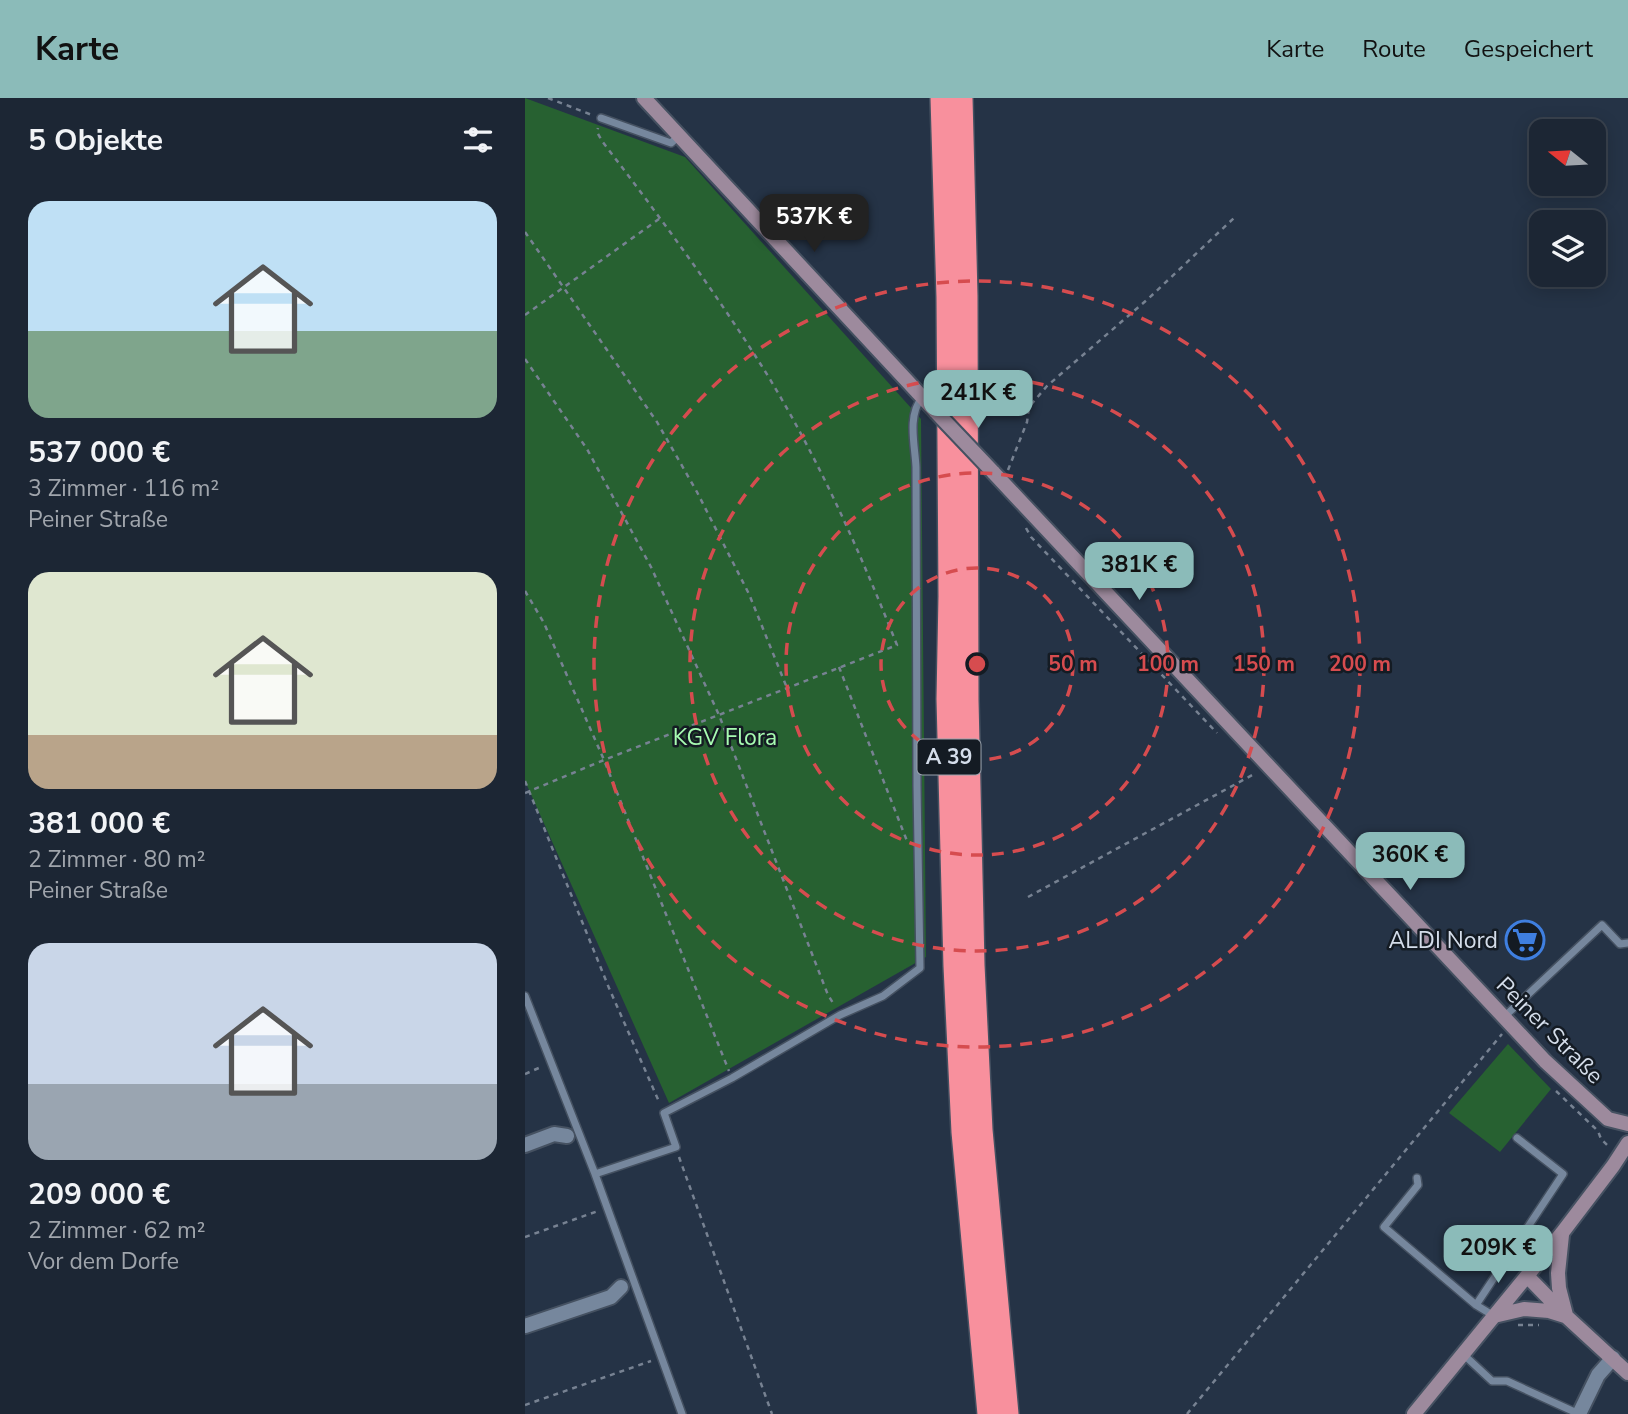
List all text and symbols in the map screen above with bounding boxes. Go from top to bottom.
text: Karte [35,27,119,72]
text: Karte [1266,33,1324,65]
text: Route [1362,33,1426,65]
text: Gespeichert [1464,33,1593,65]
north arrow [1529,119,1607,196]
map controls [1529,119,1606,287]
text: 5 Objekte [28,120,163,161]
icon: filters [459,121,497,159]
pin: 537K € [757,194,871,254]
text: 537K € [776,201,852,232]
button: layers [1529,210,1606,287]
icon: home [200,246,326,372]
pin: 241K € [921,370,1035,430]
text: 241K € [940,377,1016,408]
text: 537 000 € [28,432,170,473]
text: 3 Zimmer · 116 m² [28,473,219,504]
text: Peiner Straße [28,504,168,535]
pin: 381K € [1082,542,1196,602]
text: 381K € [1101,549,1177,580]
icon: home [200,617,326,743]
text: 50 m [1048,650,1098,678]
text: 100 m [1137,650,1199,678]
text: 150 m [1233,650,1295,678]
text: 200 m [1329,650,1391,678]
centre of rings [965,652,989,676]
park label: KGV Flora [673,722,777,753]
road number: A 39 [917,740,981,774]
text: 381 000 € [28,803,170,844]
pin: 360K € [1353,832,1467,892]
text: 360K € [1372,839,1448,870]
text: 2 Zimmer · 80 m² [28,844,205,875]
text: Peiner Straße [28,875,168,906]
supermarket icon: ALDI Nord [1504,919,1546,961]
place label: ALDI Nord [1389,925,1498,956]
street label: Peiner Straße [1489,970,1610,1091]
icon: home [200,988,326,1114]
text: 209 000 € [28,1174,170,1215]
text: 2 Zimmer · 62 m² [28,1215,205,1246]
pin: 209K € [1441,1226,1555,1285]
text: 209K € [1460,1232,1536,1263]
text: Vor dem Dorfe [28,1246,179,1277]

